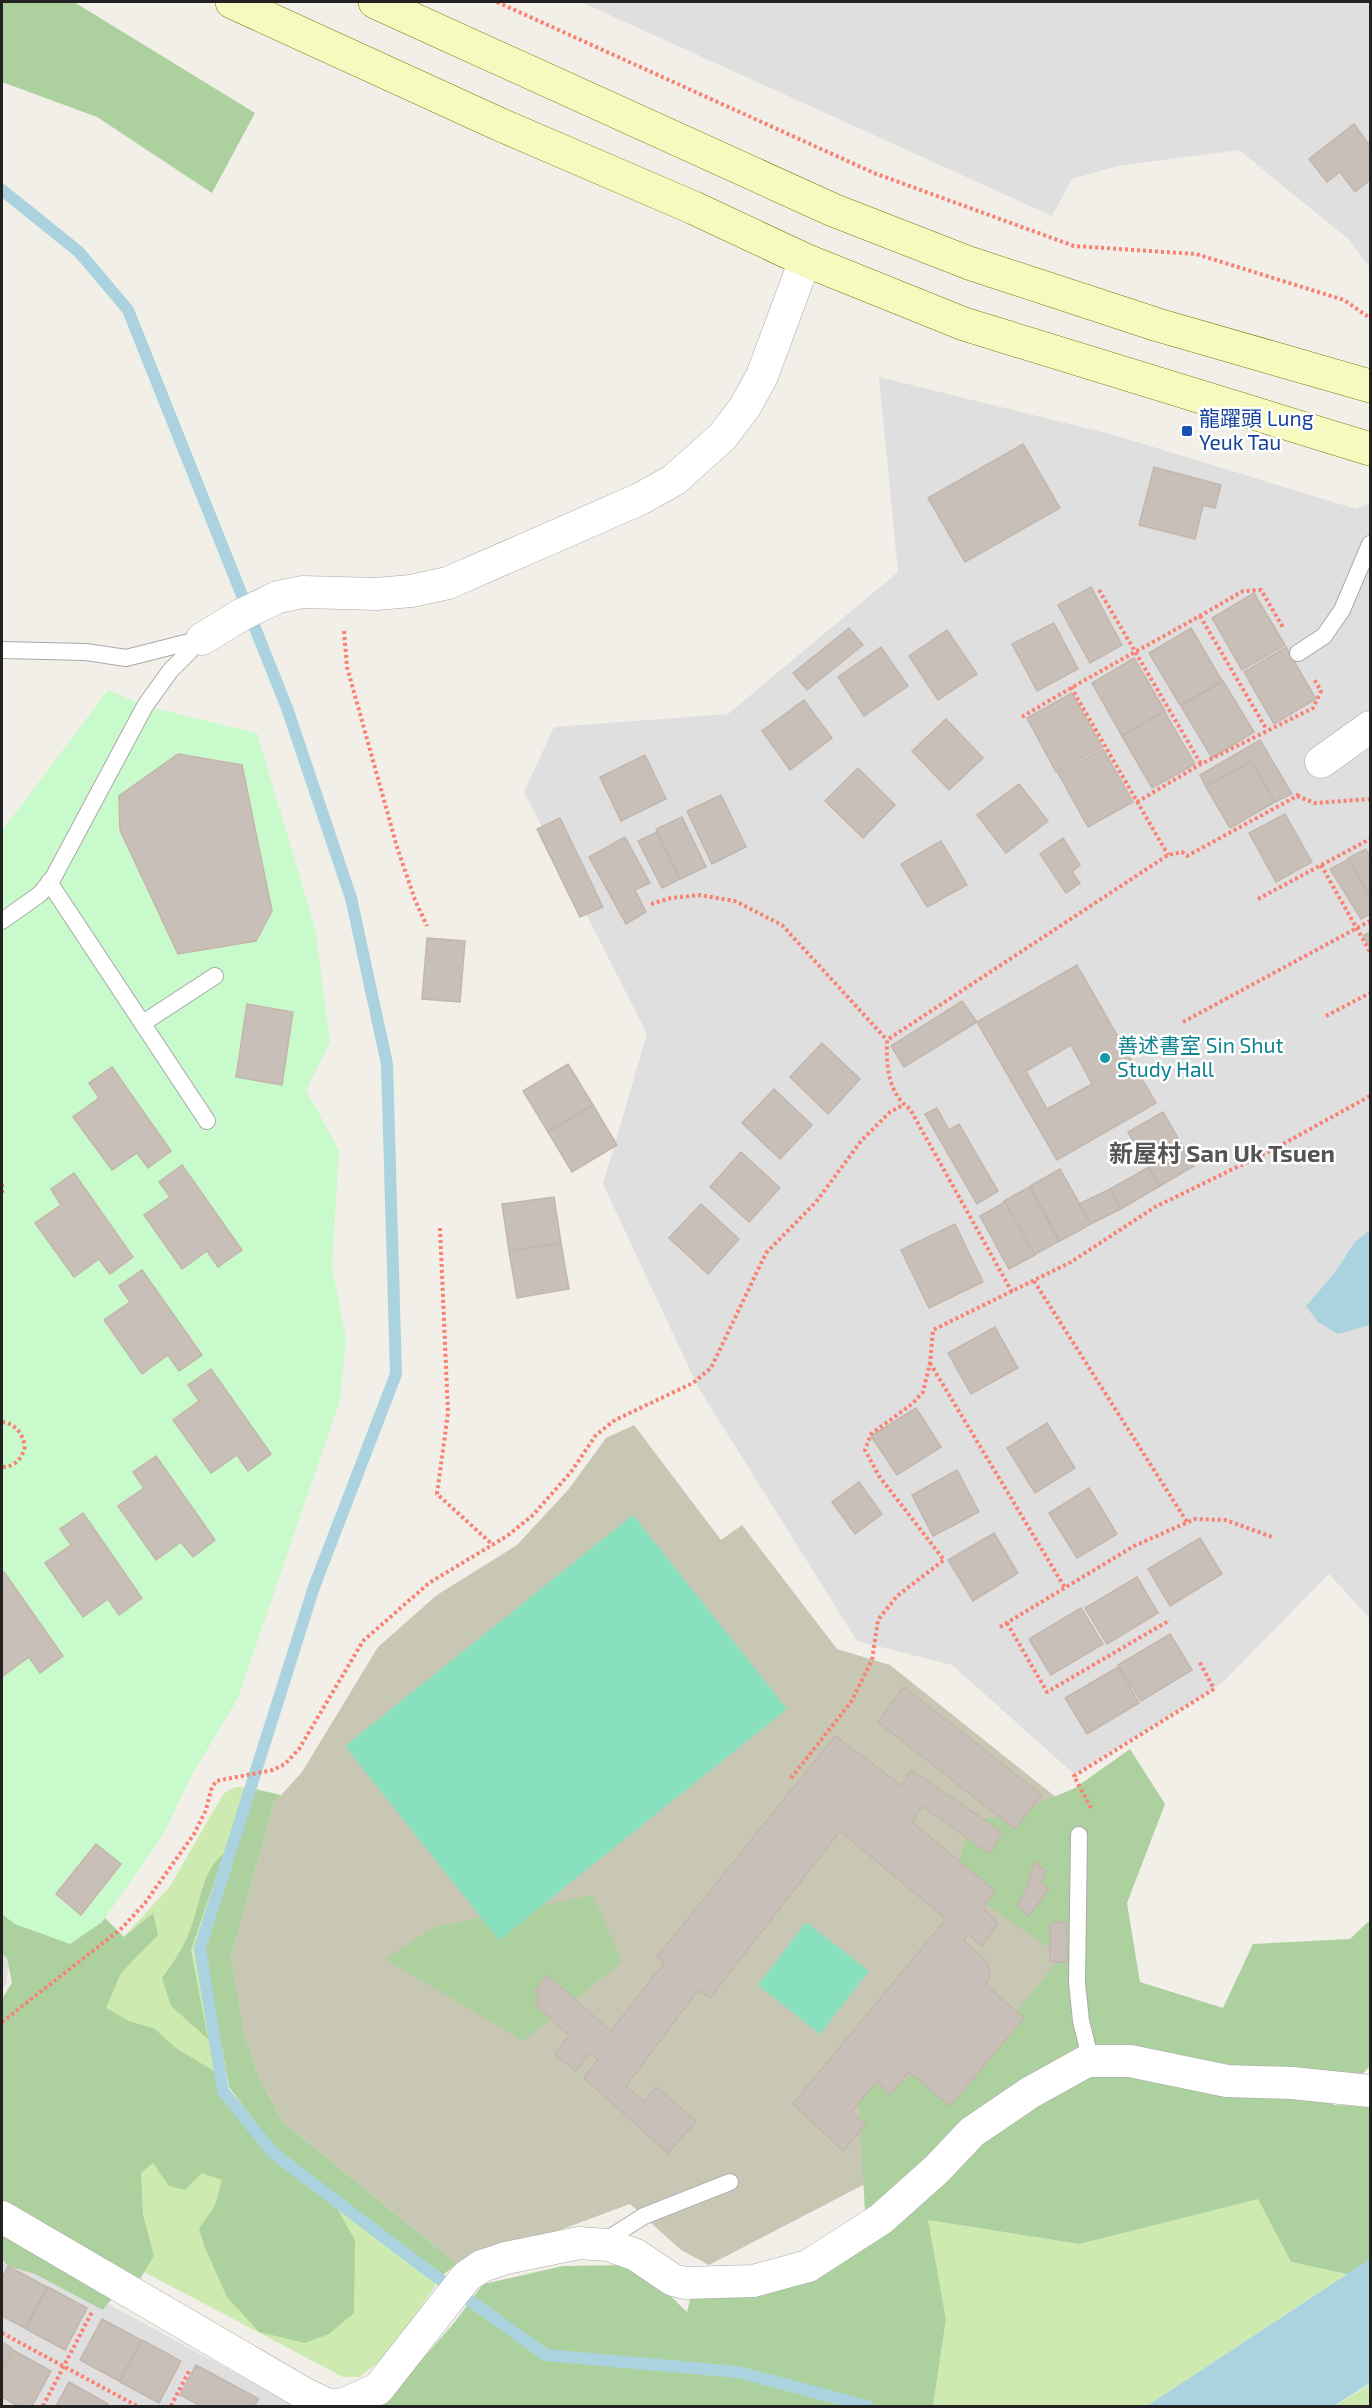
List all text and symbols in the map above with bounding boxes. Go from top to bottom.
place label: 龍躍頭 Lung Yeuk Tau [1199,405,1314,454]
marker: 龍躍頭 Lung Yeuk Tau [1180,424,1194,438]
place label: 善述書室 Sin Shut Study Hall [1117,1032,1284,1081]
marker: 善述書室 Sin Shut Study Hall [1098,1051,1112,1065]
district label: 新屋村 San Uk Tsuen [1109,1138,1335,1167]

